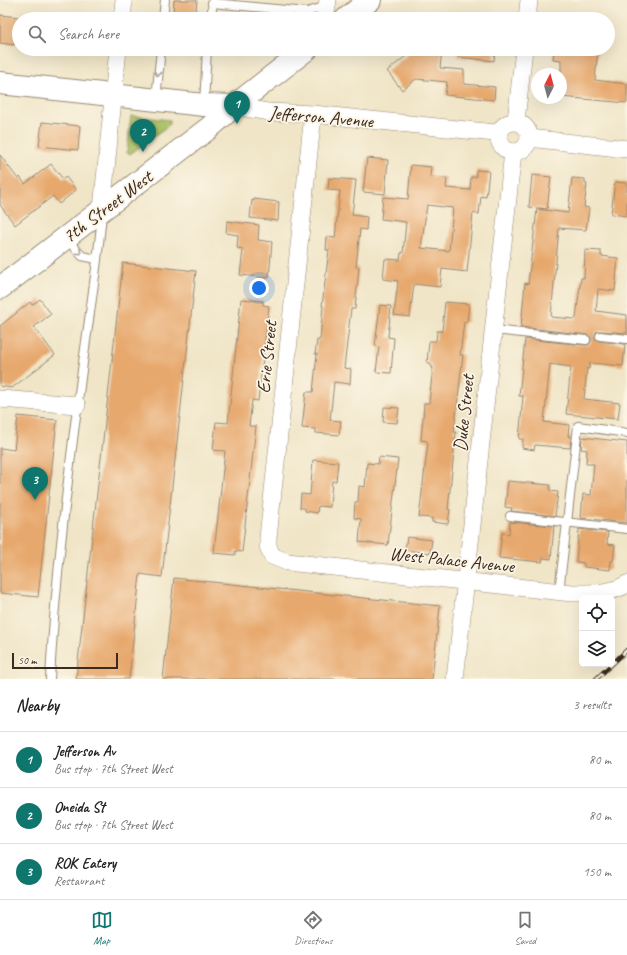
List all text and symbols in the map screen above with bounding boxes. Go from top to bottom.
search box [12,12,615,56]
icon: search [26,23,48,45]
text: Search here [58,25,119,44]
north arrow [531,68,567,104]
one-way arrow [154,71,163,77]
pin: 1 [224,91,250,124]
street label: Jefferson Avenue [267,100,376,134]
pin: 2 [130,119,156,152]
street label: 7th Street West [58,164,159,248]
one-way arrow [74,247,82,254]
your location [249,278,269,298]
street label: Erie Street [251,318,283,394]
street label: Duke Street [448,372,480,453]
pin: 3 [22,467,48,500]
street label: West Palace Avenue [388,542,517,579]
map controls [579,595,615,667]
button: locate [579,595,615,631]
button: layers [579,631,615,667]
scale bar [12,651,118,670]
text: 50 m [18,653,37,667]
text: Nearby [16,695,59,716]
text: 3 results [573,697,611,713]
text: Jefferson Av [54,742,115,761]
text: 1 [26,752,32,768]
text: 80 m [589,752,611,768]
text: Bus stop · 7th Street West [54,761,173,777]
text: Oneida St [54,798,105,817]
text: 2 [26,808,32,824]
text: 80 m [589,808,611,824]
text: Bus stop · 7th Street West [54,817,173,833]
text: ROK Eatery [54,854,116,873]
text: 3 [26,864,32,880]
text: 150 m [583,864,611,880]
text: Restaurant [54,873,104,889]
tab: Map [91,909,113,947]
tab: Directions [294,909,333,947]
tab: Saved [514,909,536,947]

